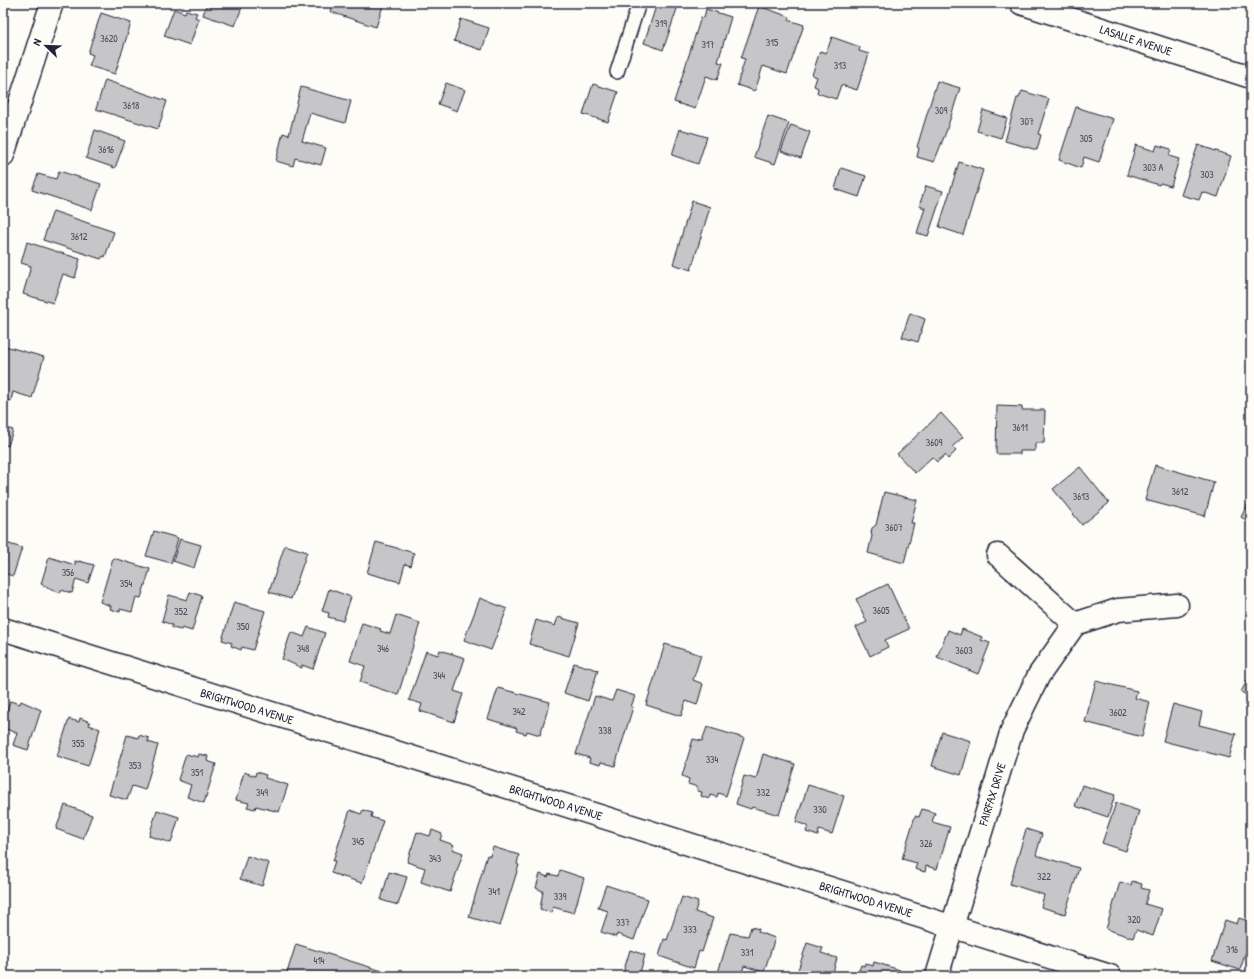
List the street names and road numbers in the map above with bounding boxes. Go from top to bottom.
street label: LASALLE AVENUE [1098,20,1175,60]
street label: BRIGHTWOOD AVENUE [198,684,296,728]
street label: FAIRFAX DRIVE [974,760,1010,829]
street label: BRIGHTWOOD AVENUE [507,780,605,824]
street label: BRIGHTWOOD AVENUE [817,877,915,921]

